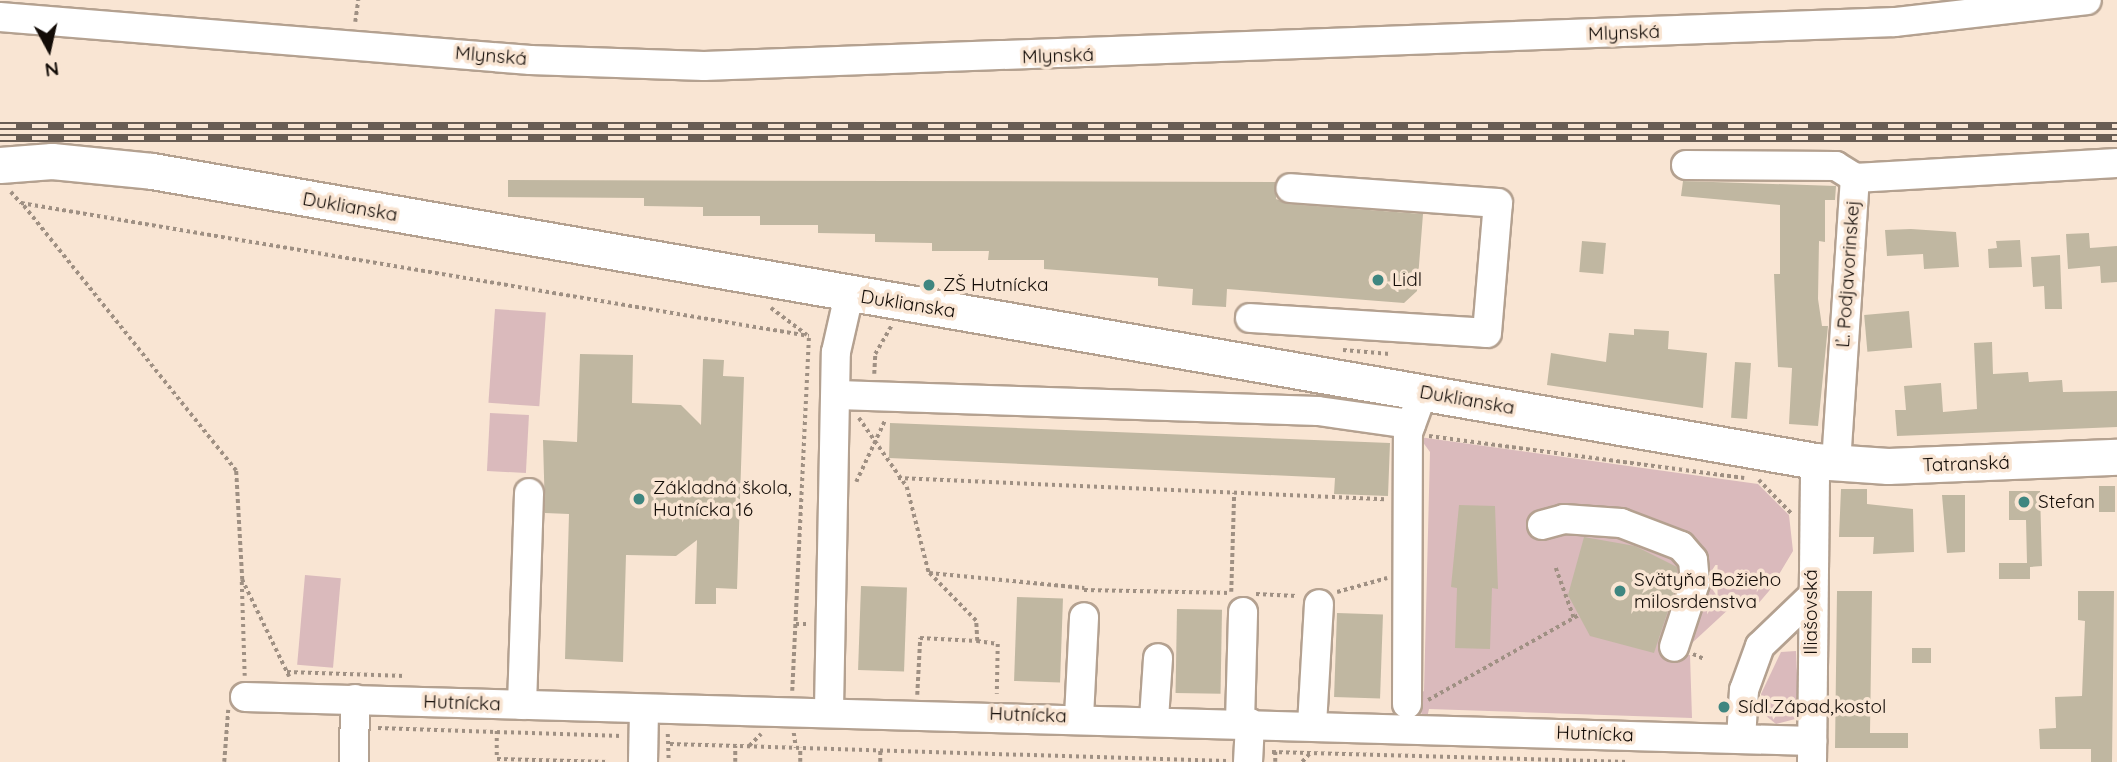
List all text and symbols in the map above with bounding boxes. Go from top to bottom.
north arrow [14,14,84,84]
street label: Mlynská [1588,20,1660,46]
street label: Mlynská [454,42,528,70]
street label: Mlynská [1022,43,1094,69]
text: N [43,57,61,83]
street label: Duklianska [301,187,399,227]
street label: Ľ. Podjavorinskej [1831,200,1865,348]
place label: Lidl [1392,269,1422,291]
marker: Lidl [1370,272,1386,288]
place label: ZŠ Hutnícka [943,274,1049,296]
marker: ZŠ Hutnícka [921,277,937,293]
street label: Duklianska [859,285,957,323]
street label: Duklianska [1418,380,1516,420]
street label: Tatranská [1922,451,2010,477]
place label: Základná škola, Hutnícka 16 [653,477,792,521]
marker: Základná škola, Hutnícka 16 [631,491,647,507]
place label: Stefan [2038,491,2095,513]
marker: Stefan [2016,494,2032,510]
place label: Svätyňa Božieho milosrdenstva [1634,569,1781,613]
street label: Iliašovská [1800,569,1822,655]
marker: Svätyňa Božieho milosrdenstva [1612,583,1628,599]
street label: Hutnícka [423,690,501,716]
place label: Sídl.Západ,kostol [1738,696,1886,718]
marker: Sídl.Západ,kostol [1716,699,1732,715]
street label: Hutnícka [989,702,1067,728]
street label: Hutnícka [1556,721,1634,747]

